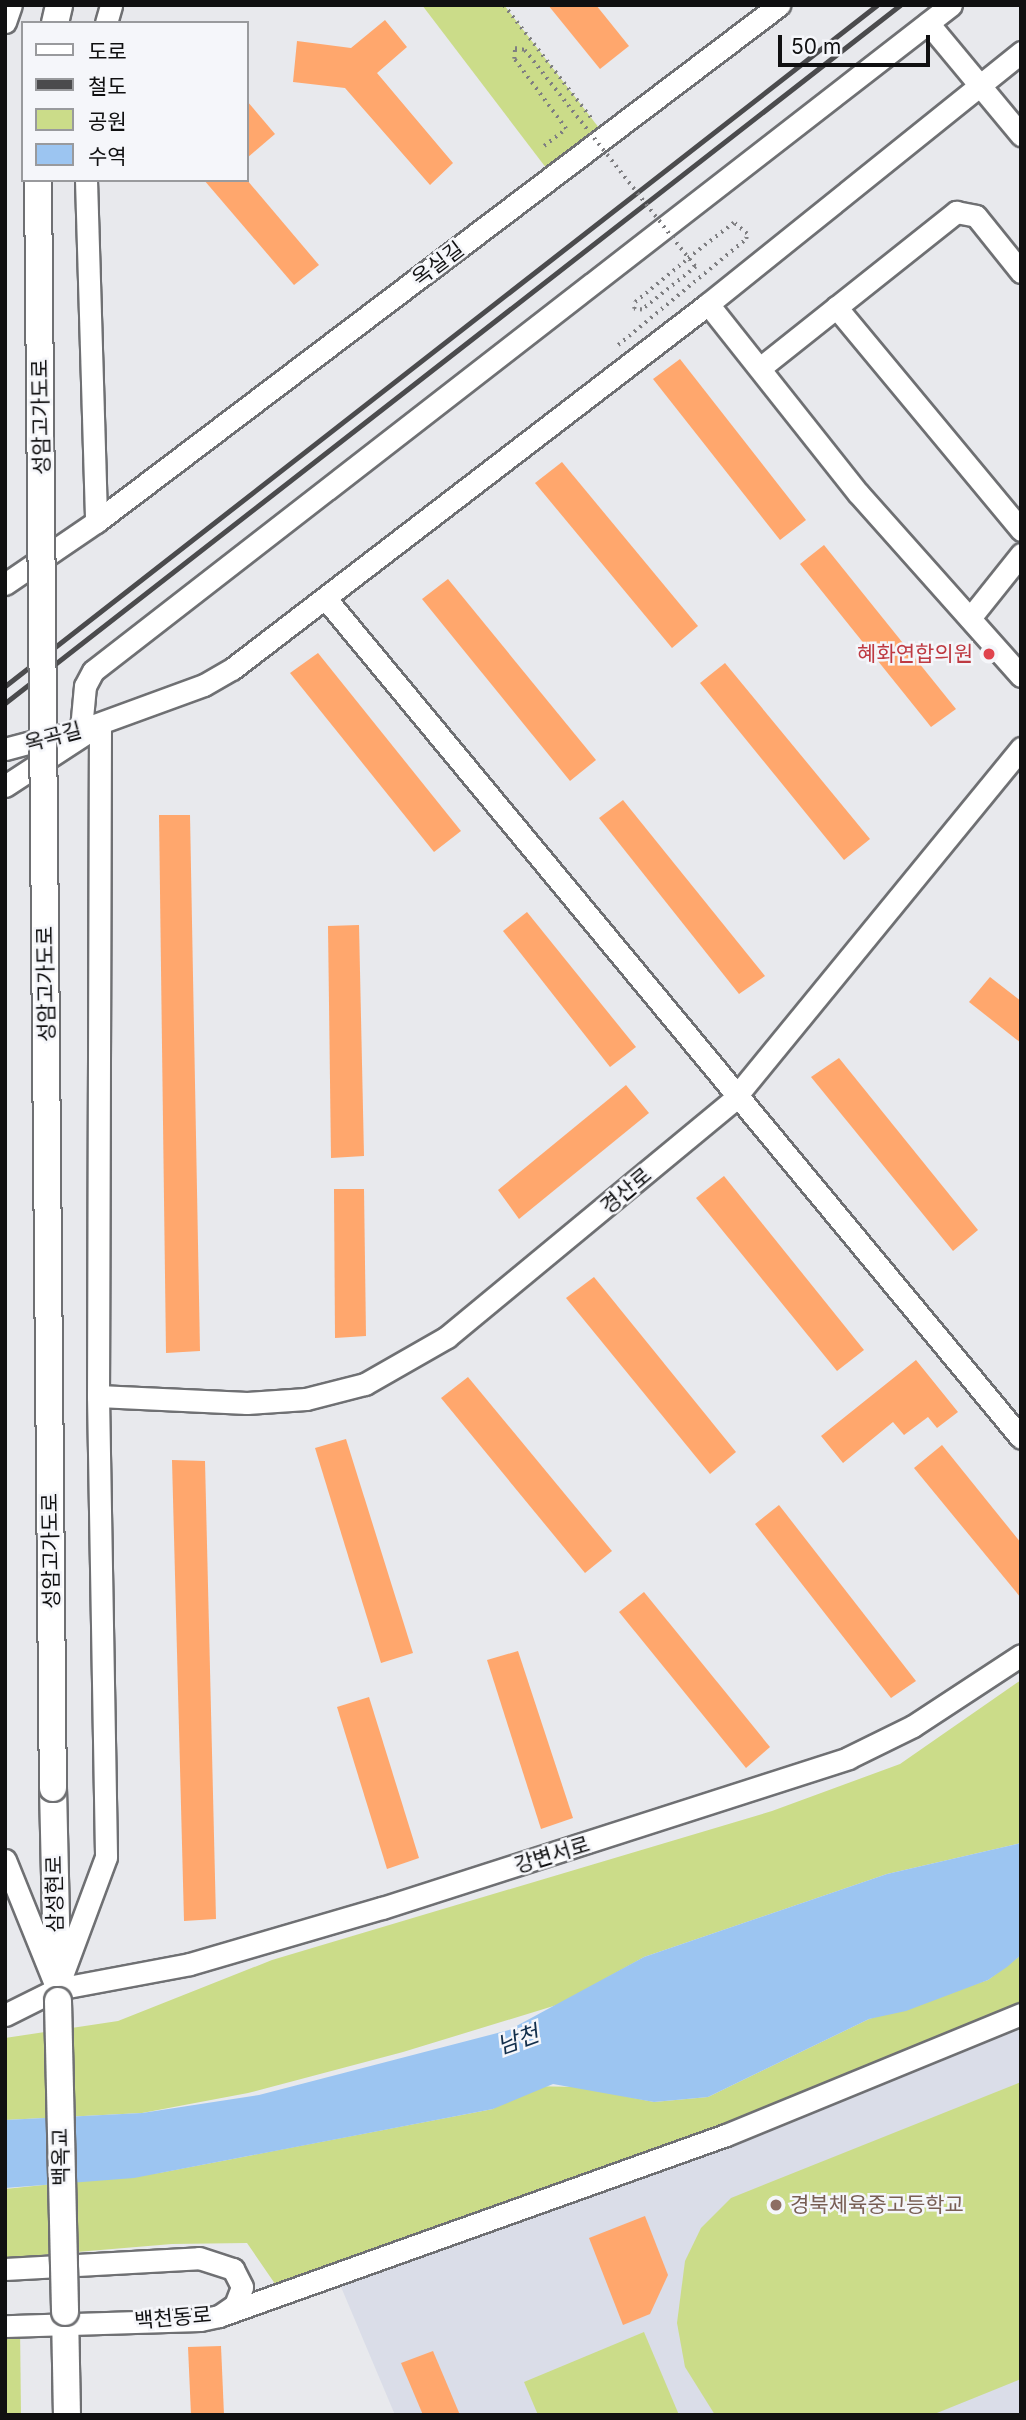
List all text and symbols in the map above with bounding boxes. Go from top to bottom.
legend [21,21,248,182]
scale bar [781,21,933,65]
text: 50 m [791,34,841,59]
text: 도로 [88,39,127,64]
text: 철도 [88,74,127,99]
text: 공원 [88,109,127,134]
text: 수역 [88,144,127,169]
street label: 옥실길 [407,236,469,292]
street label: 성암고가도로 [27,359,55,475]
place label: 혜화연합의원 [857,641,973,667]
marker: 혜화연합의원 [979,644,999,664]
street label: 옥곡길 [22,717,84,757]
street label: 성암고가도로 [32,926,60,1042]
street label: 경산로 [596,1163,656,1219]
street label: 성암고가도로 [37,1493,65,1609]
street label: 강변서로 [511,1832,593,1878]
street label: 삼성현로 [42,1855,68,1933]
water label: 남천 [493,2020,543,2060]
street label: 백옥교 [48,2128,74,2186]
place label: 경북체육중고등학교 [790,2192,964,2218]
marker: 경북체육중고등학교 [768,2197,784,2213]
street label: 백천동로 [133,2302,213,2334]

